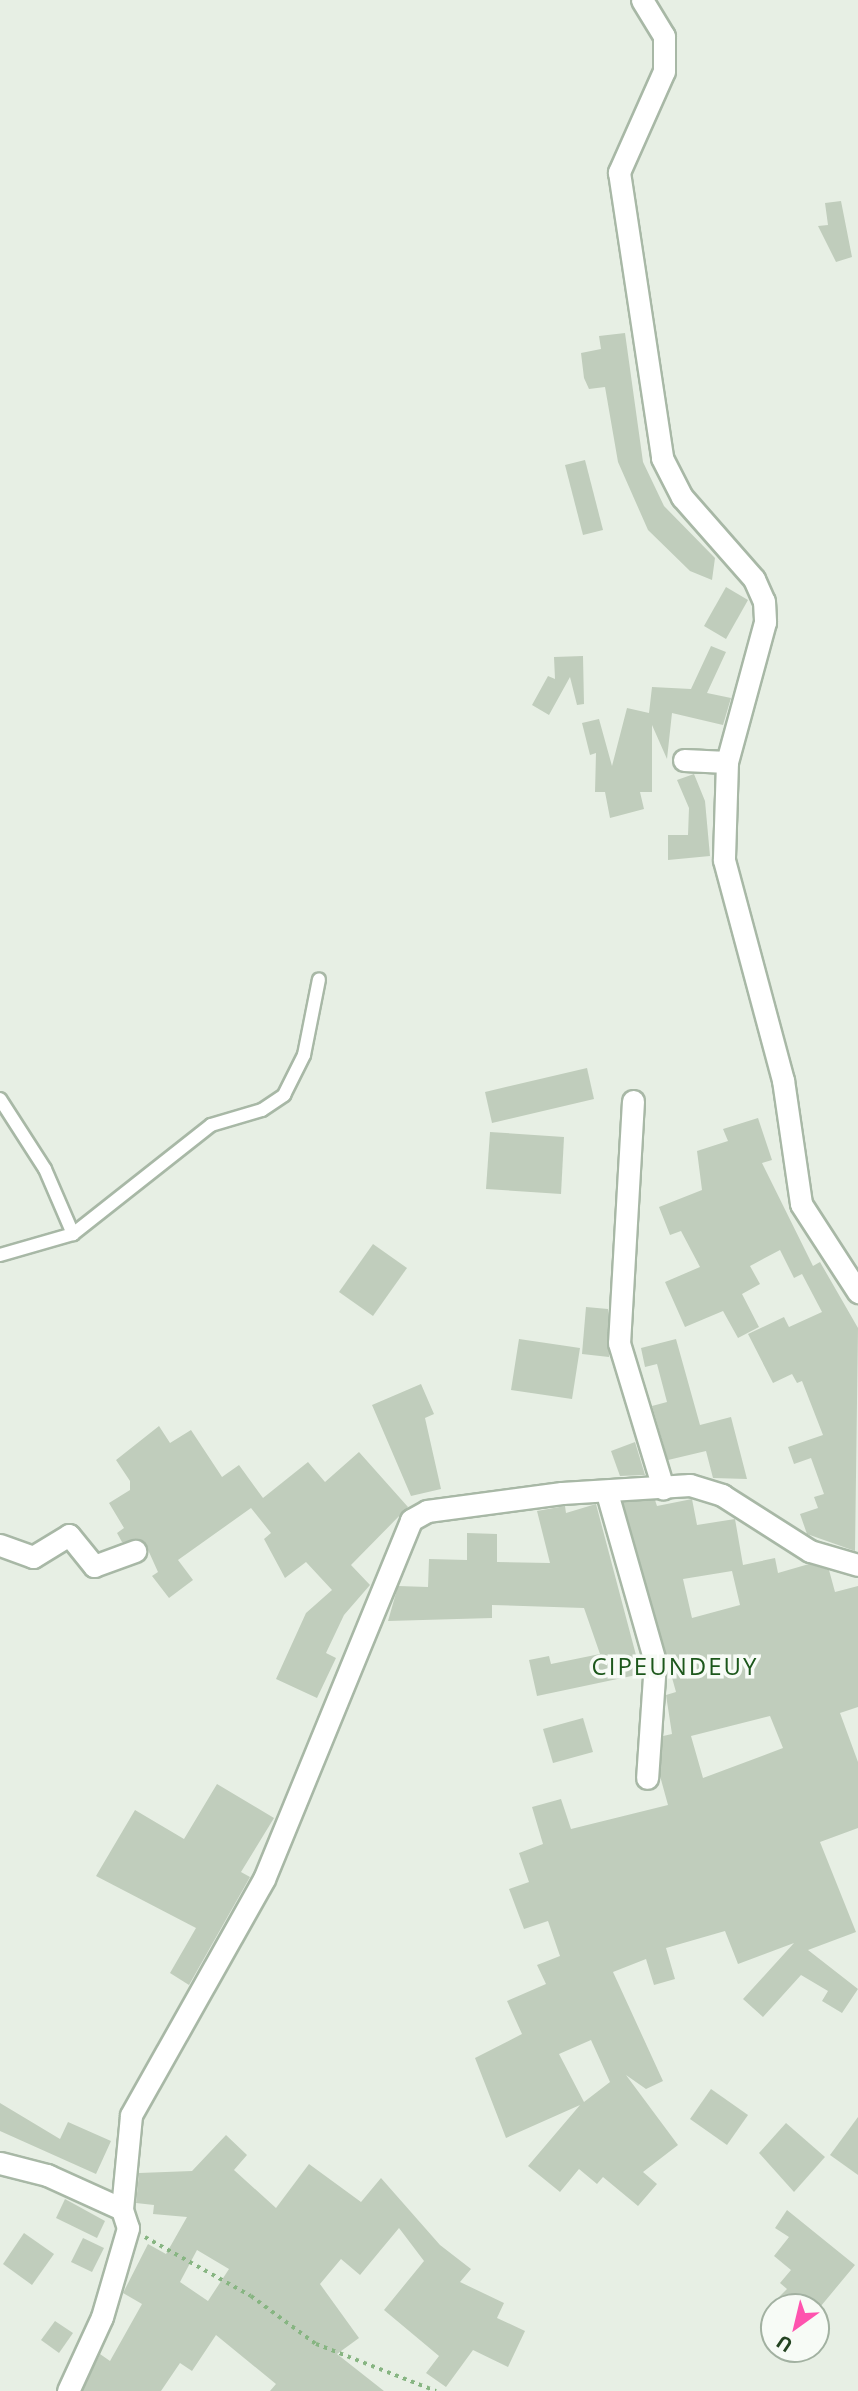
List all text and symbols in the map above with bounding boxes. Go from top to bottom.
district label: CIPEUNDEUY [593,1652,757,1680]
north arrow [760,2293,830,2363]
text: U [771,2329,798,2359]

